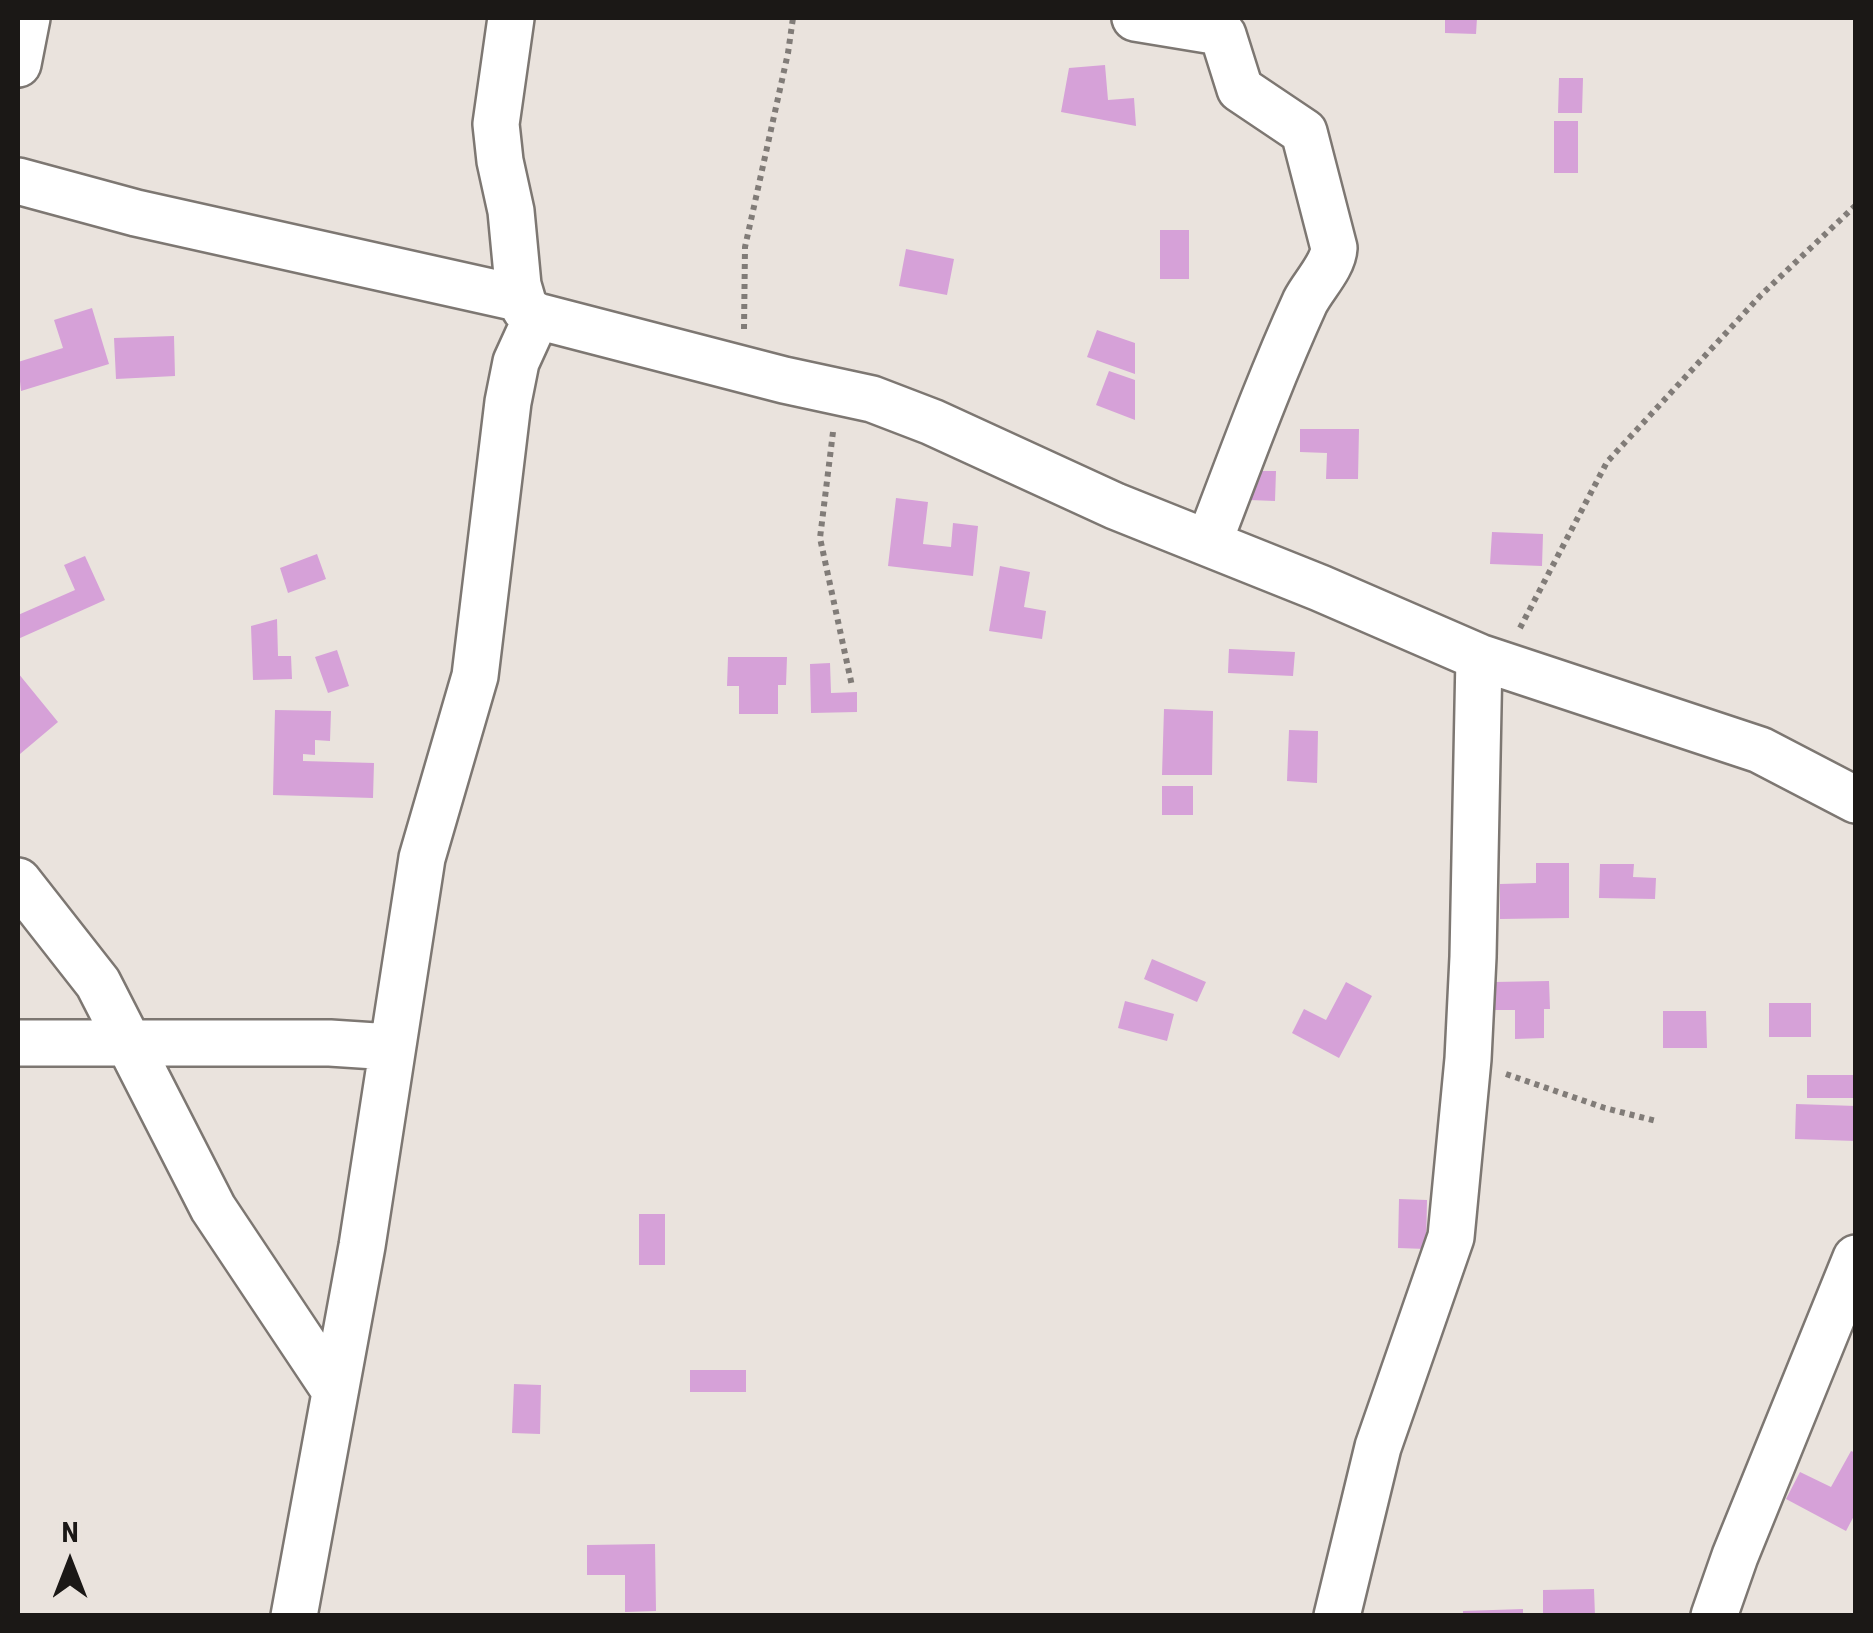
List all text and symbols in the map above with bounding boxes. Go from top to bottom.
north arrow [20,1513,120,1613]
text: N [61,1516,79,1549]

